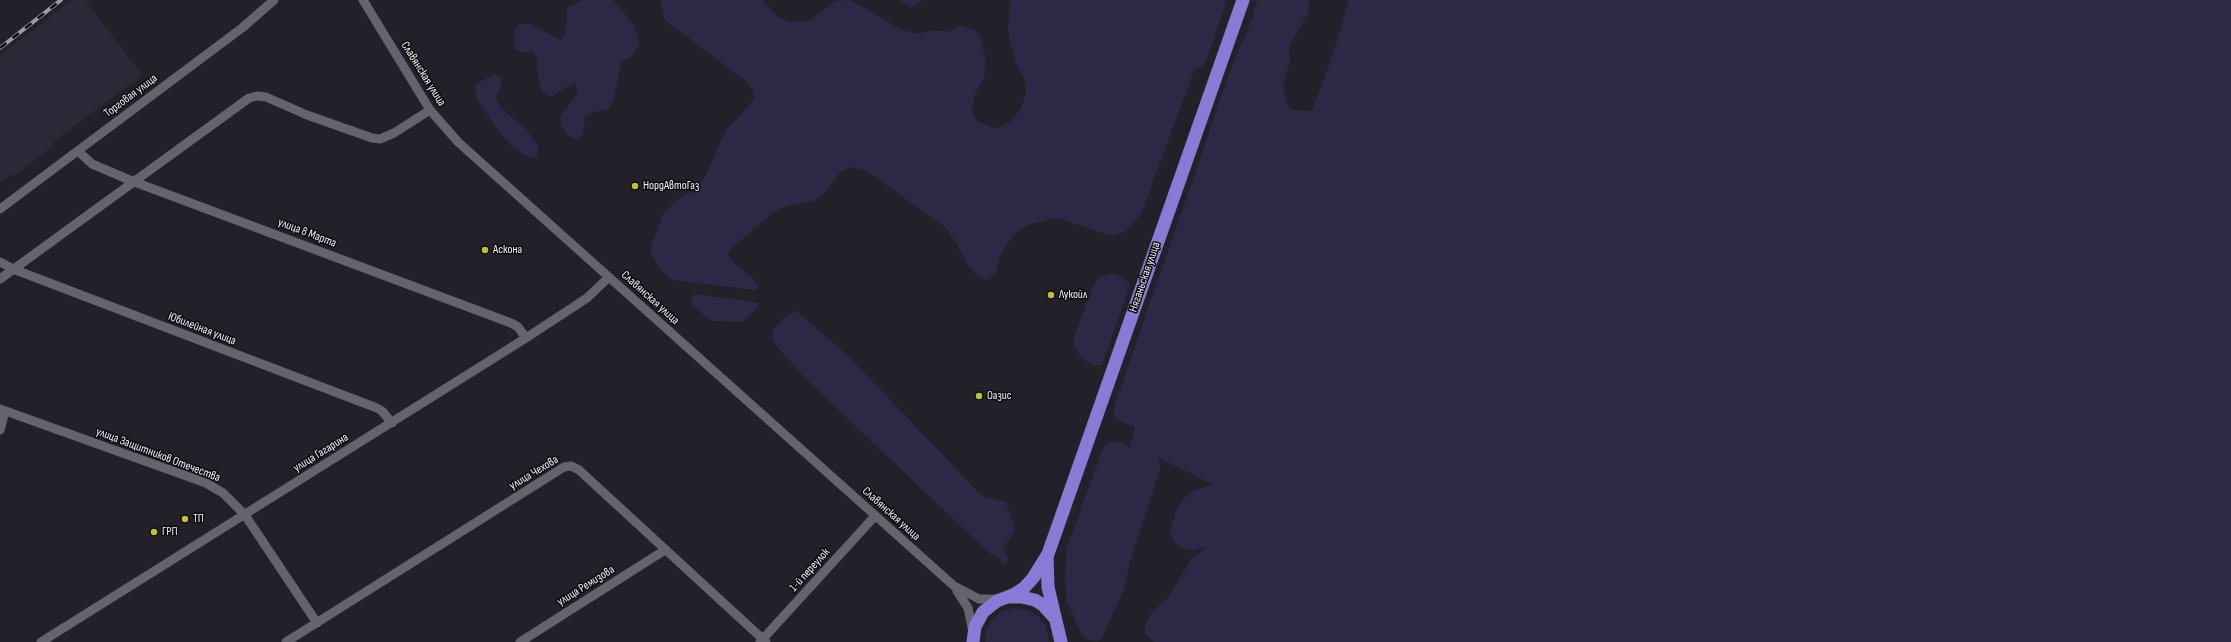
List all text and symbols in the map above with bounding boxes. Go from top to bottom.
street label: Славянская улица [397,39,449,109]
street label: Торговая улица [101,71,161,121]
place label: НордАвтоГаз [643,179,699,193]
marker: НордАвтоГаз [630,181,640,191]
street label: улица 8 Марта [276,215,338,251]
street label: Няганьская улица [1126,240,1164,314]
place label: Аскона [493,243,522,257]
marker: Аскона [480,245,490,255]
street label: Славянская улица [618,268,682,328]
place label: Лукойл [1059,288,1087,302]
marker: Лукойл [1046,290,1056,300]
street label: Юбилейная улица [166,309,238,349]
place label: Оазис [987,389,1012,403]
marker: Оазис [974,391,984,401]
street label: улица Защитников Отечества [94,425,222,485]
street label: улица Гагарина [291,430,351,476]
street label: улица Чехова [507,453,561,493]
street label: Славянская улица [859,484,923,544]
place label: ТП [193,512,204,526]
marker: ТП [180,514,190,524]
place label: ГРП [162,525,178,539]
marker: ГРП [149,527,159,537]
street label: 1-й переулок [787,545,833,595]
street label: улица Ремизова [555,563,617,609]

